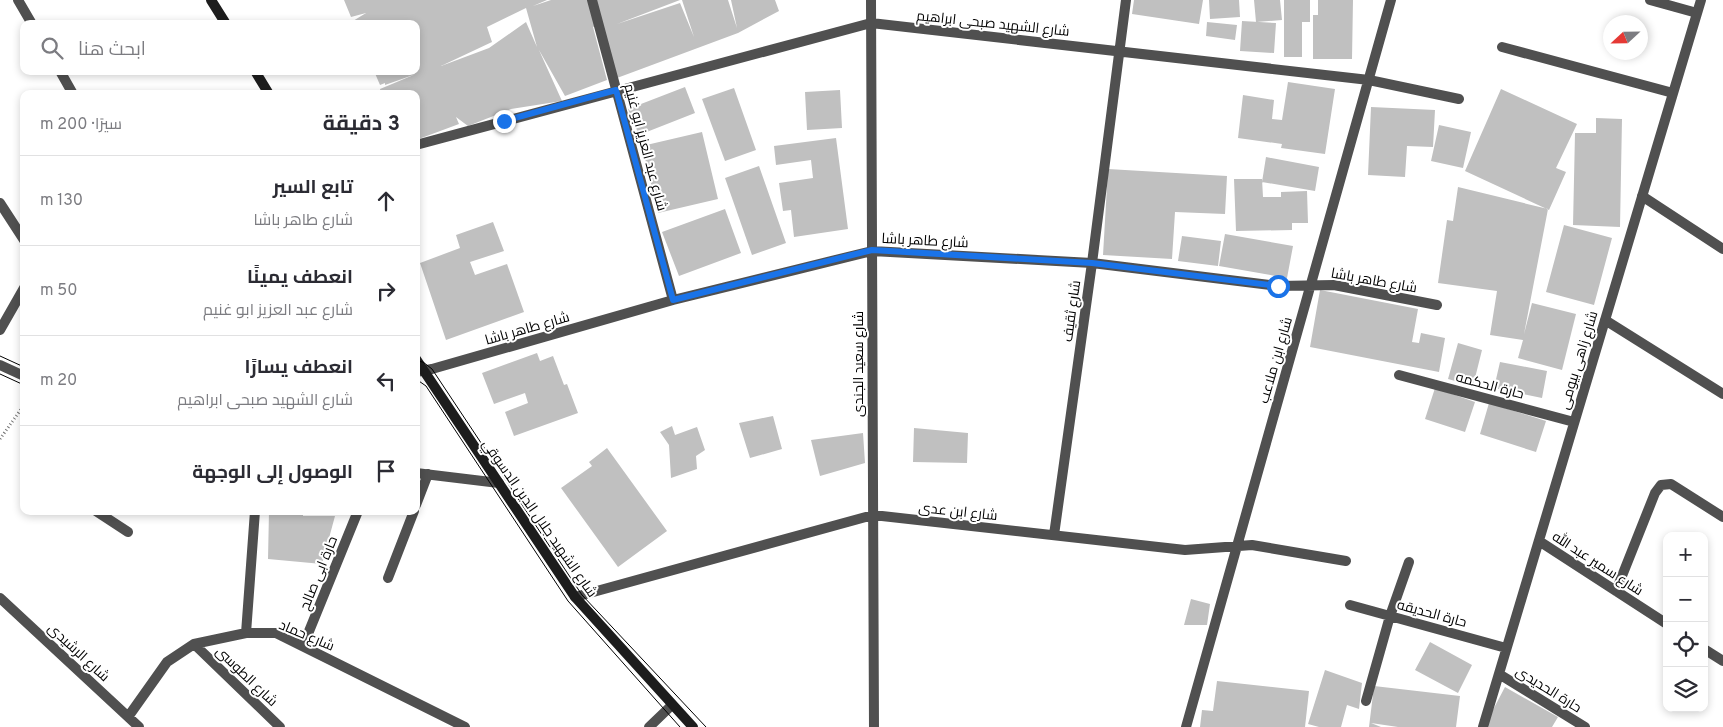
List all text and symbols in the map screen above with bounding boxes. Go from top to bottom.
street label: شارع الشهيد صبحى ابراهيم [915,8,1070,41]
north arrow [1603,15,1648,60]
search box [20,20,420,75]
icon: search [38,34,66,62]
text: ابحث هنا [78,38,146,62]
street label: شارع عبد العزيز ابو غنيم [619,82,670,213]
route end [493,110,516,133]
text: 3 دقيقة [323,111,400,138]
text: سيرًا · 200 m [40,115,122,135]
text: تابع السير [273,176,353,200]
icon: ahead [372,187,400,215]
text: 130 m [40,191,83,211]
text: شارع طاهر باشا [253,211,353,231]
street label: شارع طاهر باشا [881,231,969,252]
text: انعطف يمينًا [247,266,353,290]
street label: شارع طاهر باشا [1329,266,1418,297]
route start [1267,275,1290,298]
icon: right [372,277,400,305]
street label: شارع ثقيف [1060,279,1085,343]
text: 50 m [40,281,78,301]
text: شارع عبد العزيز ابو غنيم [203,301,353,321]
street label: شارع طاهر باشا [483,309,572,350]
street label: شارع زاهى بيومى [1556,309,1602,412]
street label: شارع سعيد الجندى [851,311,868,417]
street label: شارع ابن ملاعب [1256,315,1297,406]
text: انعطف يسارًا [245,356,353,380]
icon: left [372,367,400,395]
street label: حارة الحكمه [1454,369,1526,404]
text: 20 m [40,371,77,391]
text: شارع الشهيد صبحى ابراهيم [177,391,353,411]
street label: شارع الشهيد جلال الدين الدسوقي [476,437,600,602]
icon: arrive [372,457,400,485]
text: الوصول إلى الوجهة [192,461,353,485]
street label: شارع ابن عدى [918,500,998,525]
street label: شارع سمير عبد الله [1549,527,1647,600]
map controls [1663,532,1708,712]
button: + [1663,532,1708,577]
street label: حارة ابى صالح [297,534,342,613]
button: − [1663,577,1708,622]
street label: حارة الحديقه [1395,597,1468,632]
street label: شارع حماد [276,617,337,656]
street label: شارع الرشيدى [44,620,112,686]
button: locate [1663,622,1708,667]
street label: شارع الطوسى [212,643,280,711]
street label: حارة الحديدى [1512,663,1584,717]
button: layers [1663,667,1708,712]

